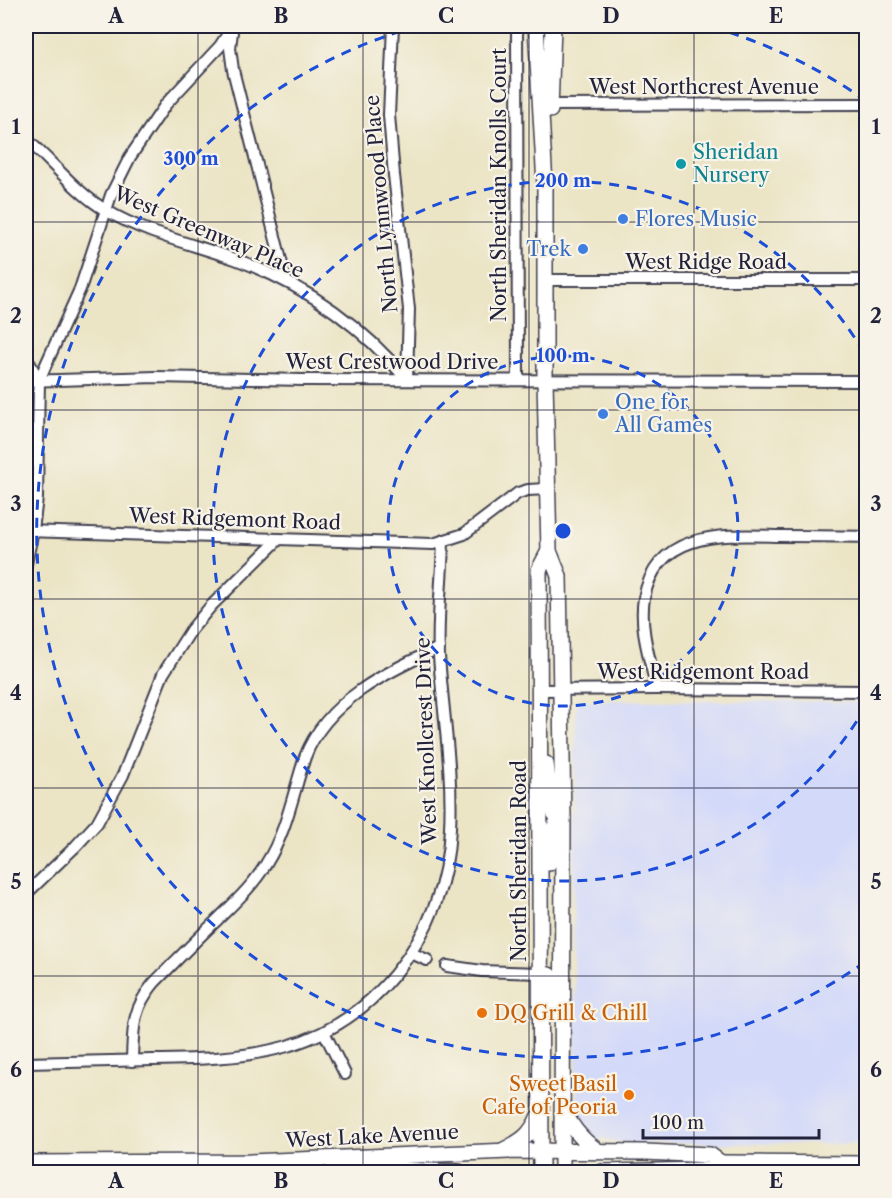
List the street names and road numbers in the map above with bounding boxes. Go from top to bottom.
street label: North Sheridan Knolls Court [487,48,511,322]
street label: West Northcrest Avenue [588,75,819,99]
street label: North Lynnwood Place [360,94,402,314]
street label: West Greenway Place [109,181,308,283]
street label: West Ridge Road [624,250,787,274]
street label: West Crestwood Drive [285,350,498,374]
street label: West Ridgemont Road [128,503,341,535]
street label: West Knollcrest Drive [410,637,442,846]
street label: West Ridgemont Road [596,660,809,684]
street label: North Sheridan Road [507,760,531,962]
street label: West Lake Avenue [284,1119,459,1153]

